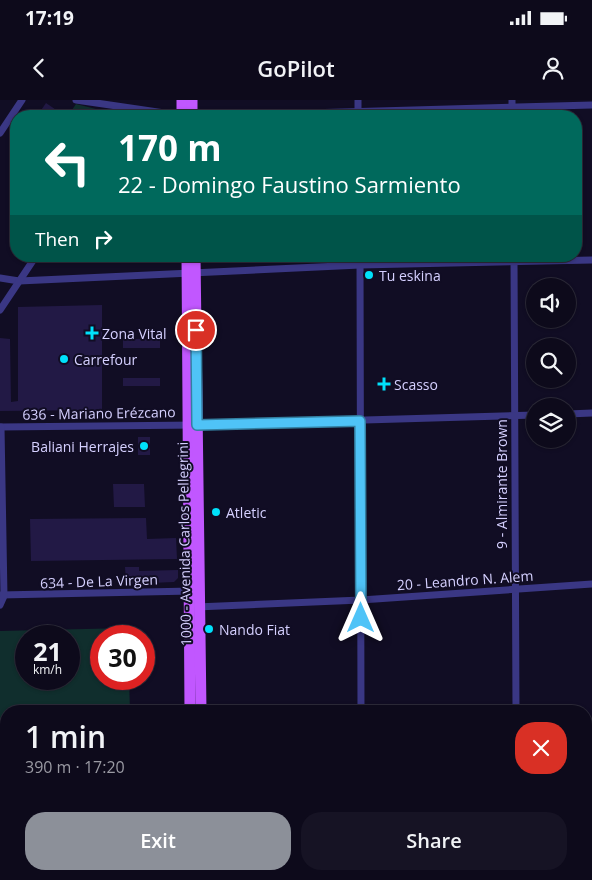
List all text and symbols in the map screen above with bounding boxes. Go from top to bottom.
text: 17:19 [25,5,74,31]
text: GoPilot [257,53,335,83]
icon: back [25,54,53,82]
icon: person [539,54,567,82]
text: 170 m [118,124,222,171]
icon: left [35,130,100,195]
text: 22 - Domingo Faustino Sarmiento [118,169,461,199]
icon: right [89,225,117,253]
text: Then [35,226,79,252]
place label: Tu eskina [379,266,441,285]
marker: Tu eskina [363,269,375,281]
map controls [526,278,576,448]
button: sound [526,278,576,328]
pin [175,309,217,351]
icon: arrive [182,316,210,344]
place label: Zona Vital [102,324,167,343]
marker: Zona Vital [86,327,98,339]
button: search [526,338,576,388]
place label: Carrefour [74,350,138,369]
marker: Carrefour [58,353,70,365]
place label: Scasso [394,375,438,394]
marker: Scasso [378,378,390,390]
button: layers [526,398,576,448]
street label: 636 - Mariano Erézcano [22,402,176,424]
street label: 9 - Almirante Brown [492,419,511,549]
place label: Baliani Herrajes [31,437,134,456]
marker: Baliani Herrajes [138,440,150,452]
street label: 1000 - Avenida Carlos Pellegrini [173,442,195,646]
place label: Atletic [226,503,267,522]
marker: Atletic [210,506,222,518]
street label: 20 - Leandro N. Alem [396,566,534,594]
street label: 634 - De La Virgen [40,569,158,593]
position arrow [334,591,386,643]
place label: Nando Fiat [219,620,290,639]
marker: Nando Fiat [203,623,215,635]
speed limit sign: 30 [90,625,155,690]
text: 21 [33,634,62,668]
text: km/h [33,661,62,678]
text: 1 min [25,716,106,757]
button: close [515,722,567,774]
text: 390 m · 17:20 [25,756,125,778]
button: Exit [25,812,291,870]
button: Share [301,812,567,870]

